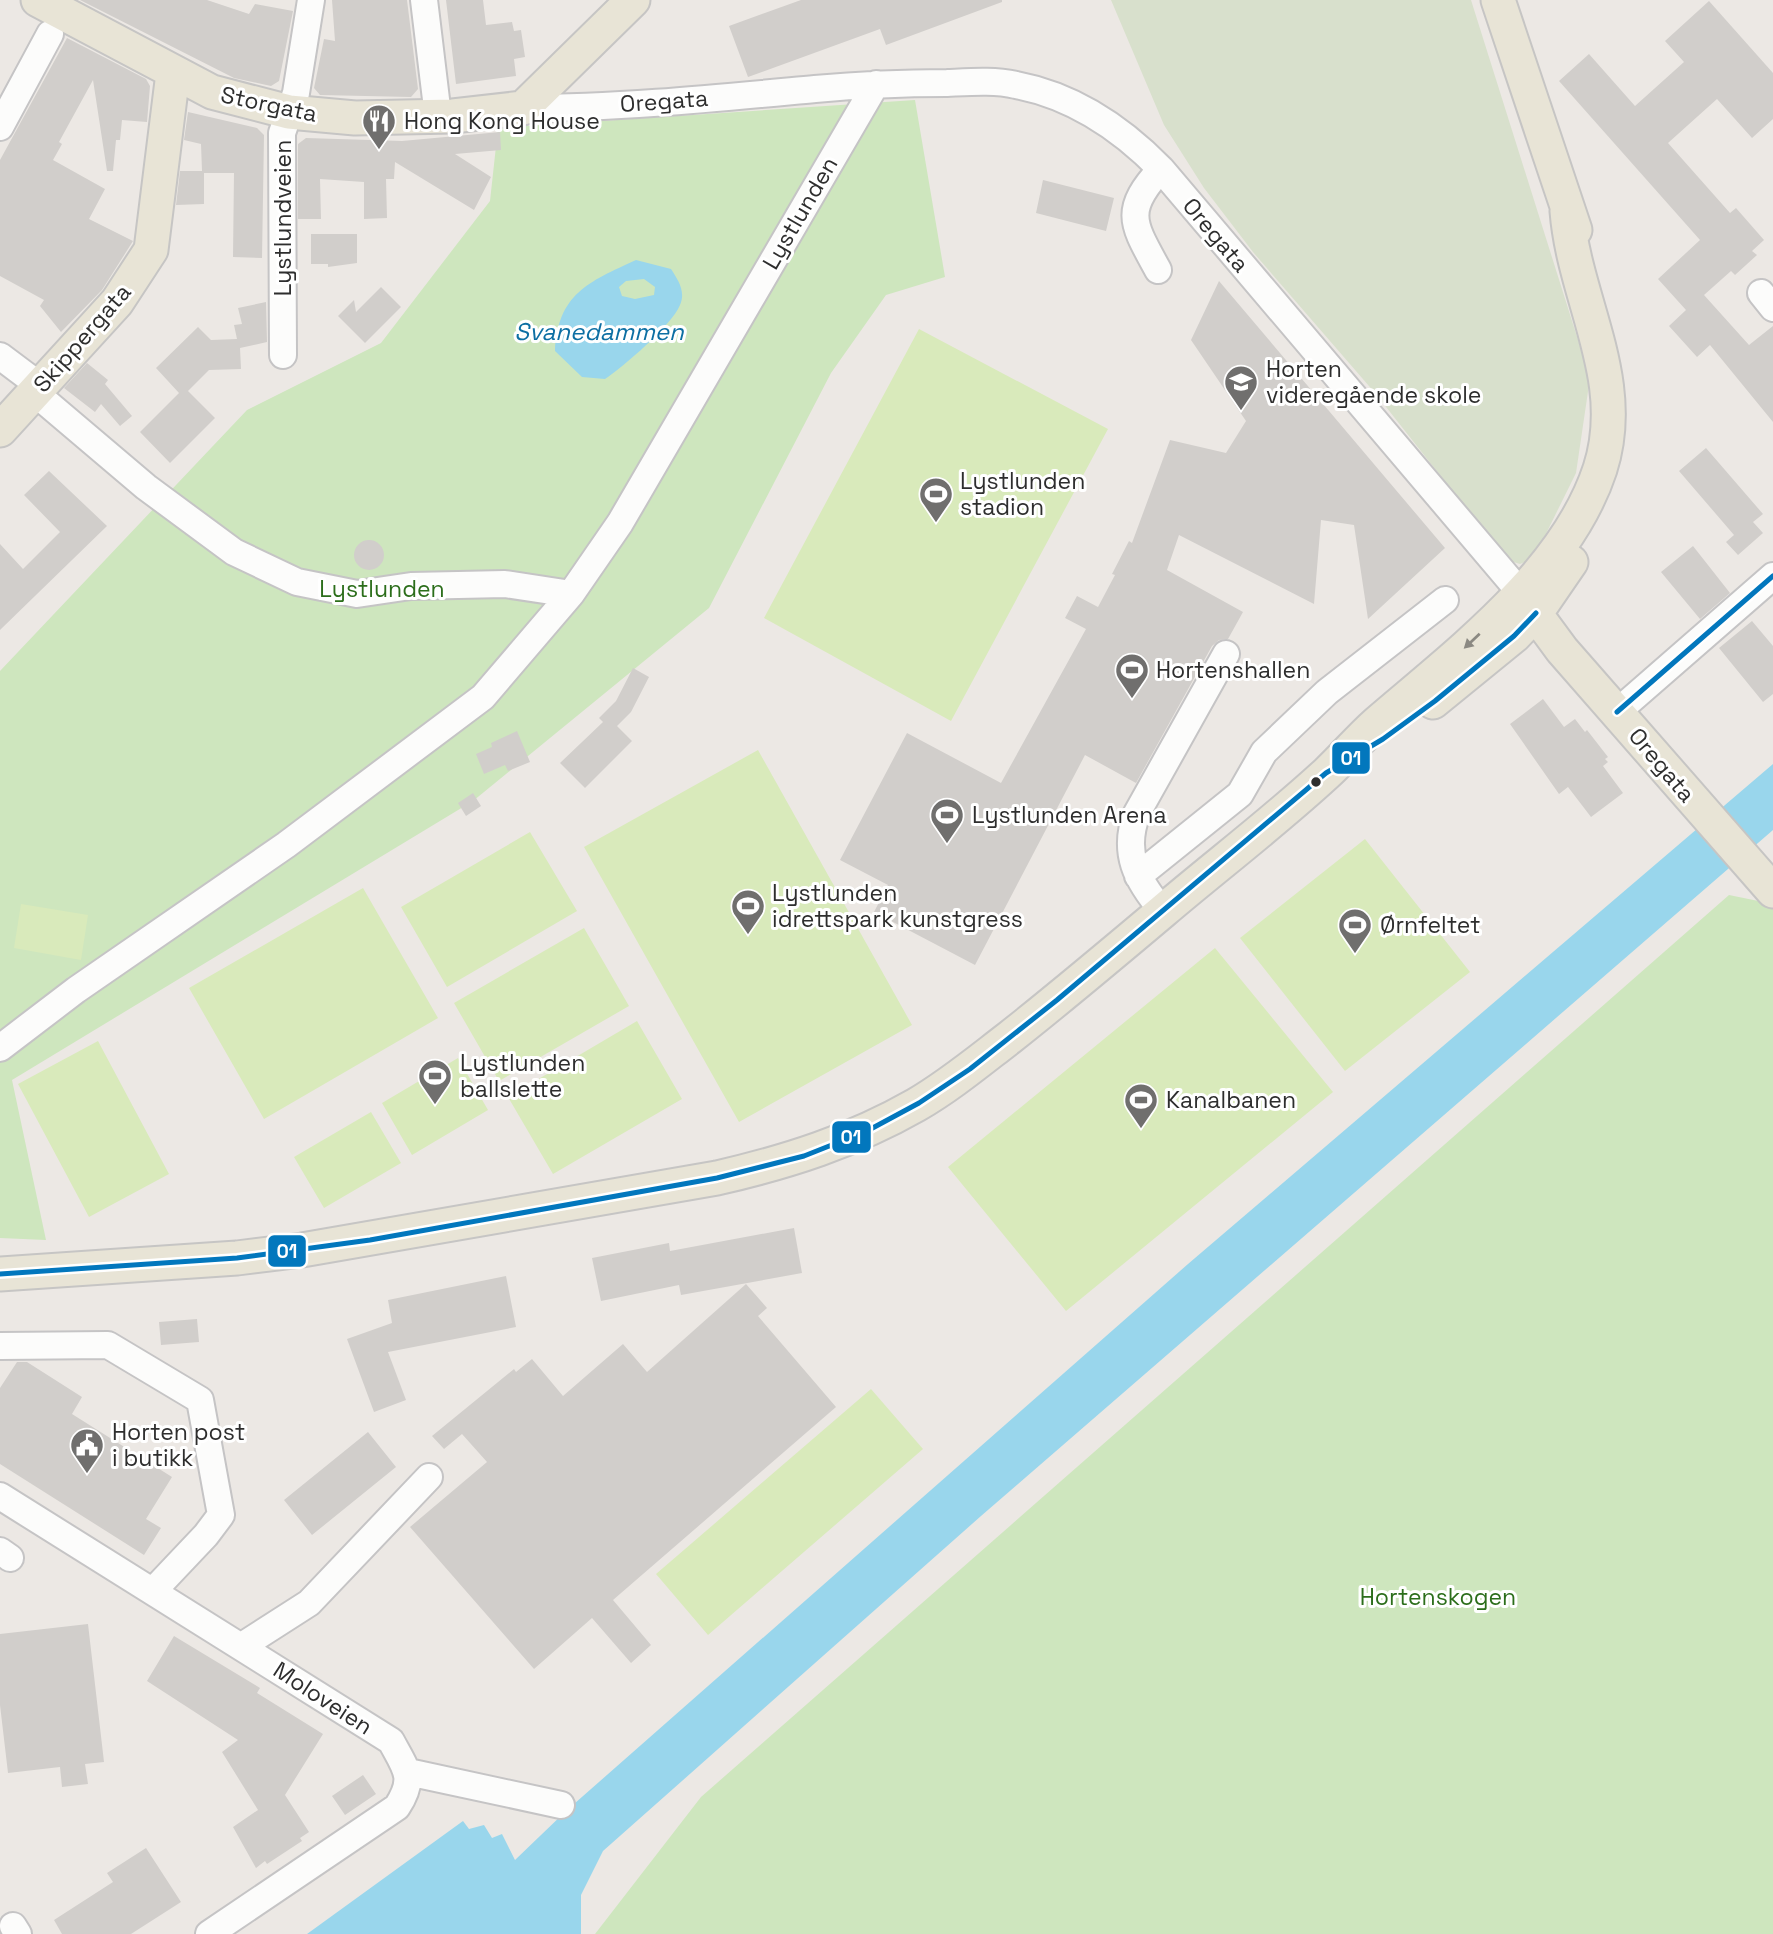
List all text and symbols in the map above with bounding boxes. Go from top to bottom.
street label: Storgata [218,79,320,129]
street label: Oregata [619,83,709,119]
restaurant icon: Hong Kong House [360,102,398,151]
place label: Hong Kong House [404,106,600,136]
street label: Lystlundveien [268,140,298,296]
street label: Lystlunden [756,151,844,275]
street label: Oregata [1176,192,1256,278]
street label: Skippergata [27,277,137,399]
water label: Svanedammen [514,316,685,347]
place label: Horten videregående skole [1266,354,1481,410]
school or university icon: Horten videregående skole [1222,363,1260,412]
place label: Lystlunden stadion [960,466,1085,522]
sports icon: Lystlunden stadion [917,475,955,524]
park label: Lystlunden [319,574,445,604]
one-way arrow [1463,632,1480,649]
sports icon: Hortenshallen [1113,651,1151,700]
place label: Hortenshallen [1156,655,1310,685]
street label: Oregata [1622,722,1702,808]
line badge: 01 [1331,741,1371,775]
text: 01 [1341,746,1361,771]
unlabelled marker [1309,775,1323,789]
sports icon: Lystlunden Arena [928,796,966,845]
place label: Lystlunden Arena [972,800,1167,830]
place label: Lystlunden idrettspark kunstgress [772,878,1023,934]
sports icon: Lystlunden idrettspark kunstgress [729,887,767,936]
sports icon: Ørnfeltet [1336,906,1374,955]
place label: Ørnfeltet [1380,910,1481,940]
place label: Lystlunden ballslette [460,1048,585,1104]
sports icon: Lystlunden ballslette [416,1057,454,1106]
sports icon: Kanalbanen [1122,1081,1160,1130]
place label: Kanalbanen [1166,1085,1296,1115]
line badge: 01 [831,1120,872,1154]
text: 01 [841,1125,861,1150]
line badge: 01 [267,1234,307,1268]
text: 01 [277,1239,297,1264]
place label: Horten post i butikk [112,1417,245,1473]
public building icon: Horten post i butikk [68,1426,106,1475]
park label: Hortenskogen [1360,1582,1516,1612]
street label: Moloveien [268,1655,378,1741]

